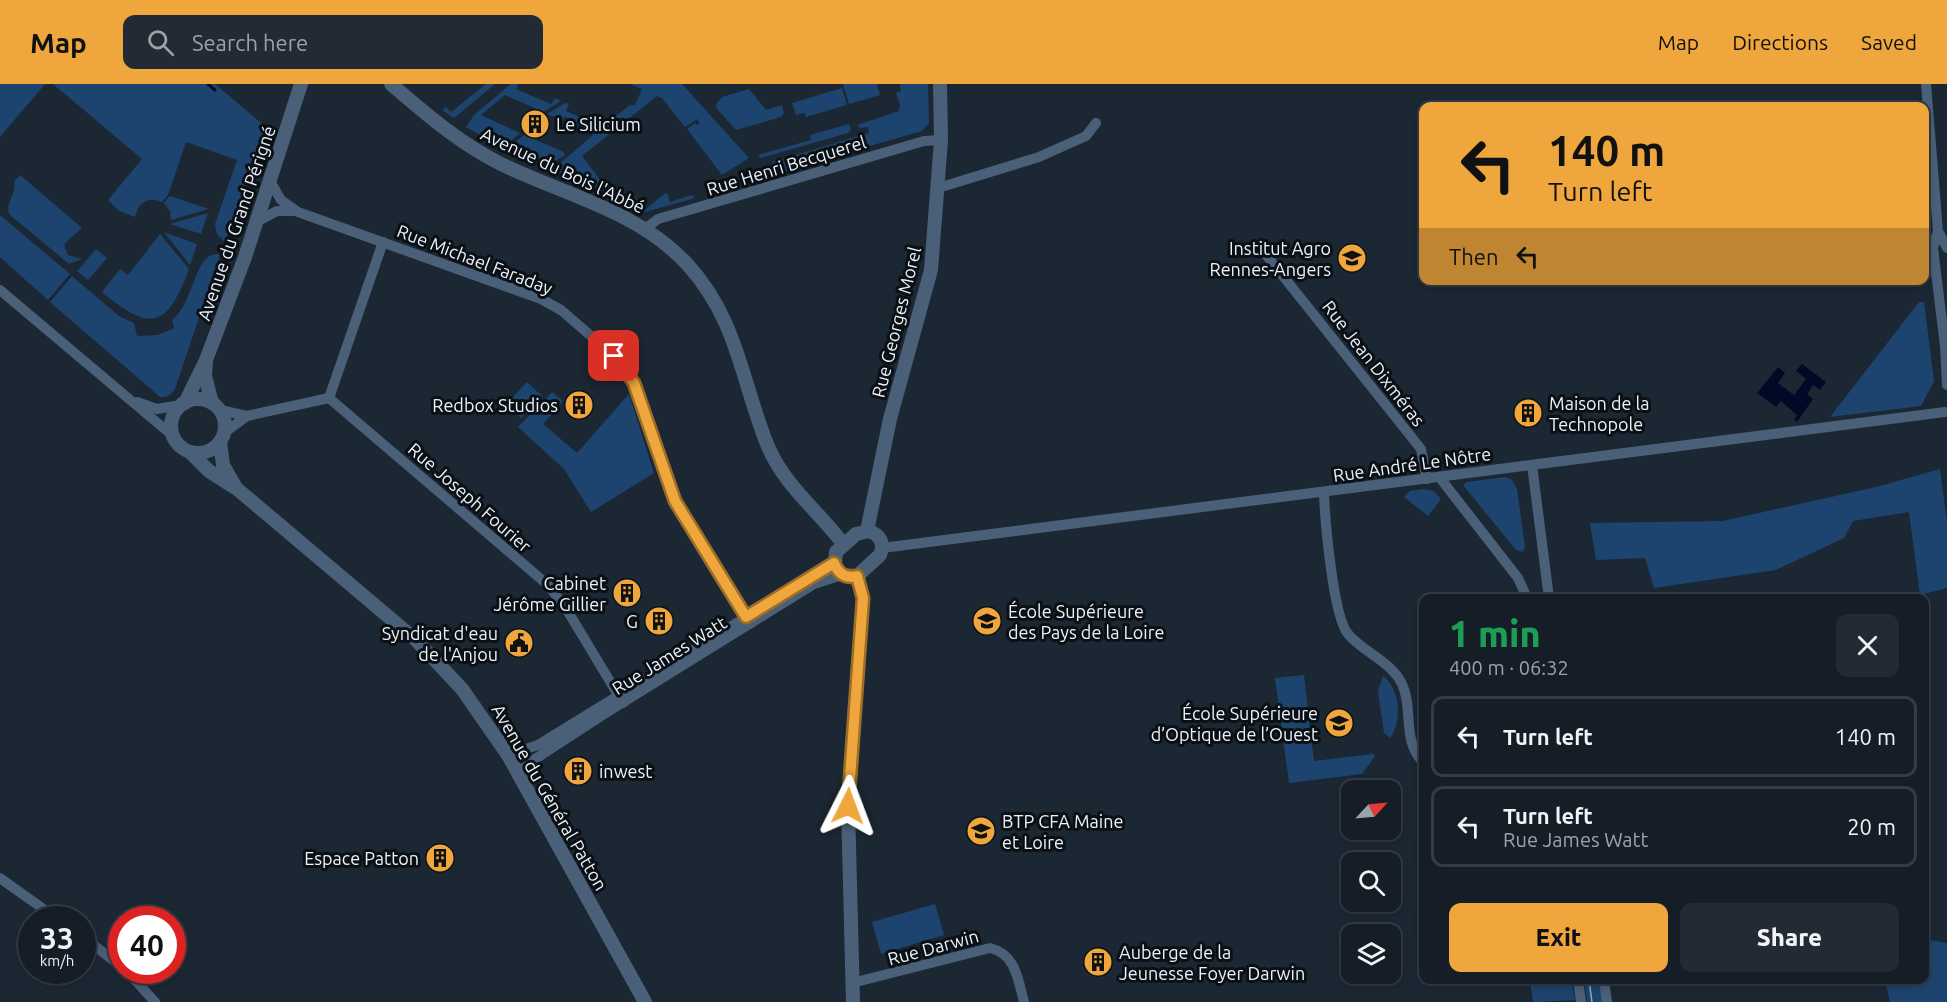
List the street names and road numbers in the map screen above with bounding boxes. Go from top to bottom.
street label: Avenue du Grand Périgné [193,123,279,323]
street label: Avenue du Bois l'Abbé [478,123,648,217]
street label: Rue Henri Becquerel [704,131,868,199]
street label: Rue Michael Faraday [394,220,556,298]
street label: Rue Georges Morel [868,244,924,399]
street label: Rue Jean Dixméras [1319,296,1429,430]
street label: Rue Joseph Fourier [405,438,535,556]
street label: Rue André Le Nôtre [1332,443,1492,485]
street label: Rue James Watt [608,612,730,698]
street label: Avenue du Général Patton [488,700,612,894]
street label: Rue Darwin [885,925,981,969]

